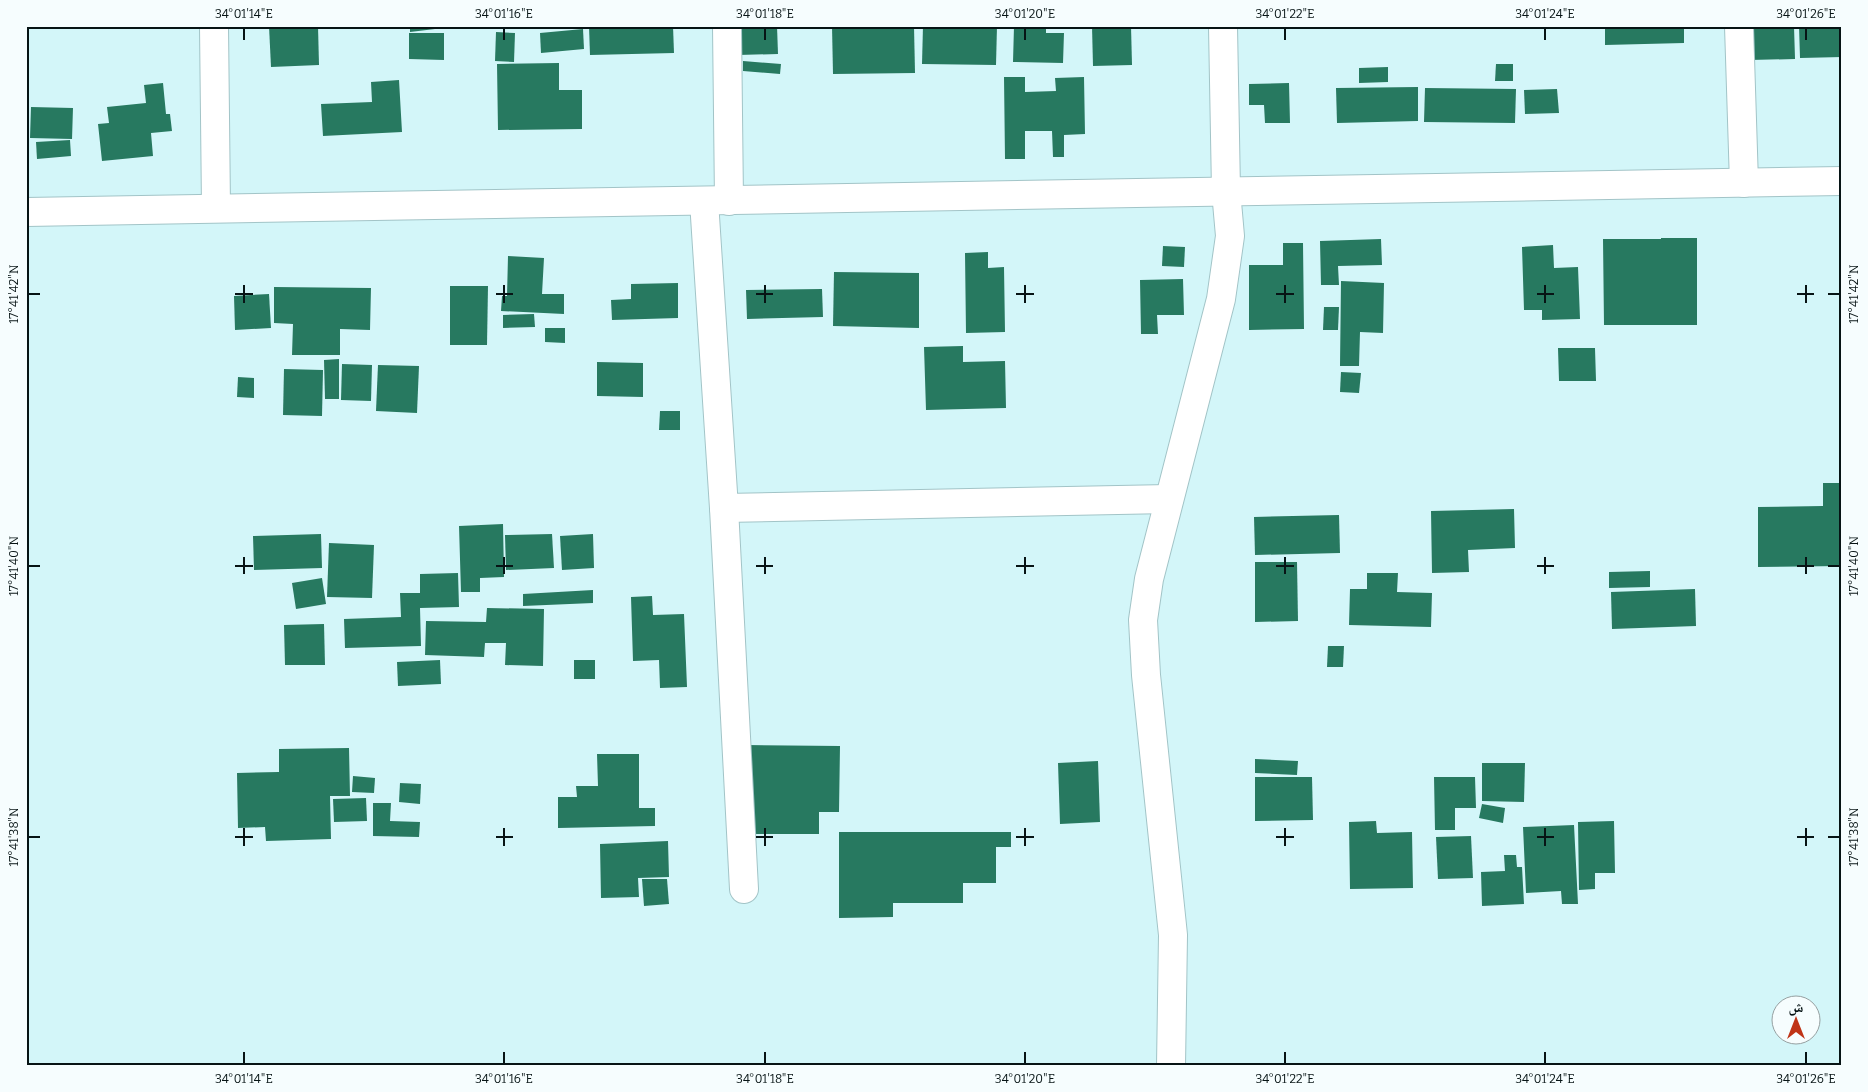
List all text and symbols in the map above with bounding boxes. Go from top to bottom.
text: 34°01'14"E [215,7,273,21]
text: 34°01'16"E [475,7,533,21]
text: 34°01'18"E [736,7,794,21]
text: 34°01'20"E [995,7,1055,21]
text: 34°01'22"E [1255,7,1315,21]
text: 34°01'24"E [1515,7,1575,21]
text: 34°01'26"E [1776,7,1836,21]
text: 17°41'42"N [7,264,21,323]
text: 17°41'42"N [1847,264,1861,323]
text: 17°41'40"N [7,536,21,596]
text: 17°41'40"N [1847,536,1861,596]
text: 17°41'38"N [7,807,21,867]
text: 17°41'38"N [1847,807,1861,867]
north arrow [1770,994,1820,1044]
text: ش [1789,999,1804,1016]
text: 34°01'14"E [215,1072,273,1086]
text: 34°01'16"E [475,1072,533,1086]
text: 34°01'18"E [736,1072,794,1086]
text: 34°01'20"E [995,1072,1055,1086]
text: 34°01'22"E [1255,1072,1315,1086]
text: 34°01'24"E [1515,1072,1575,1086]
text: 34°01'26"E [1776,1072,1836,1086]

